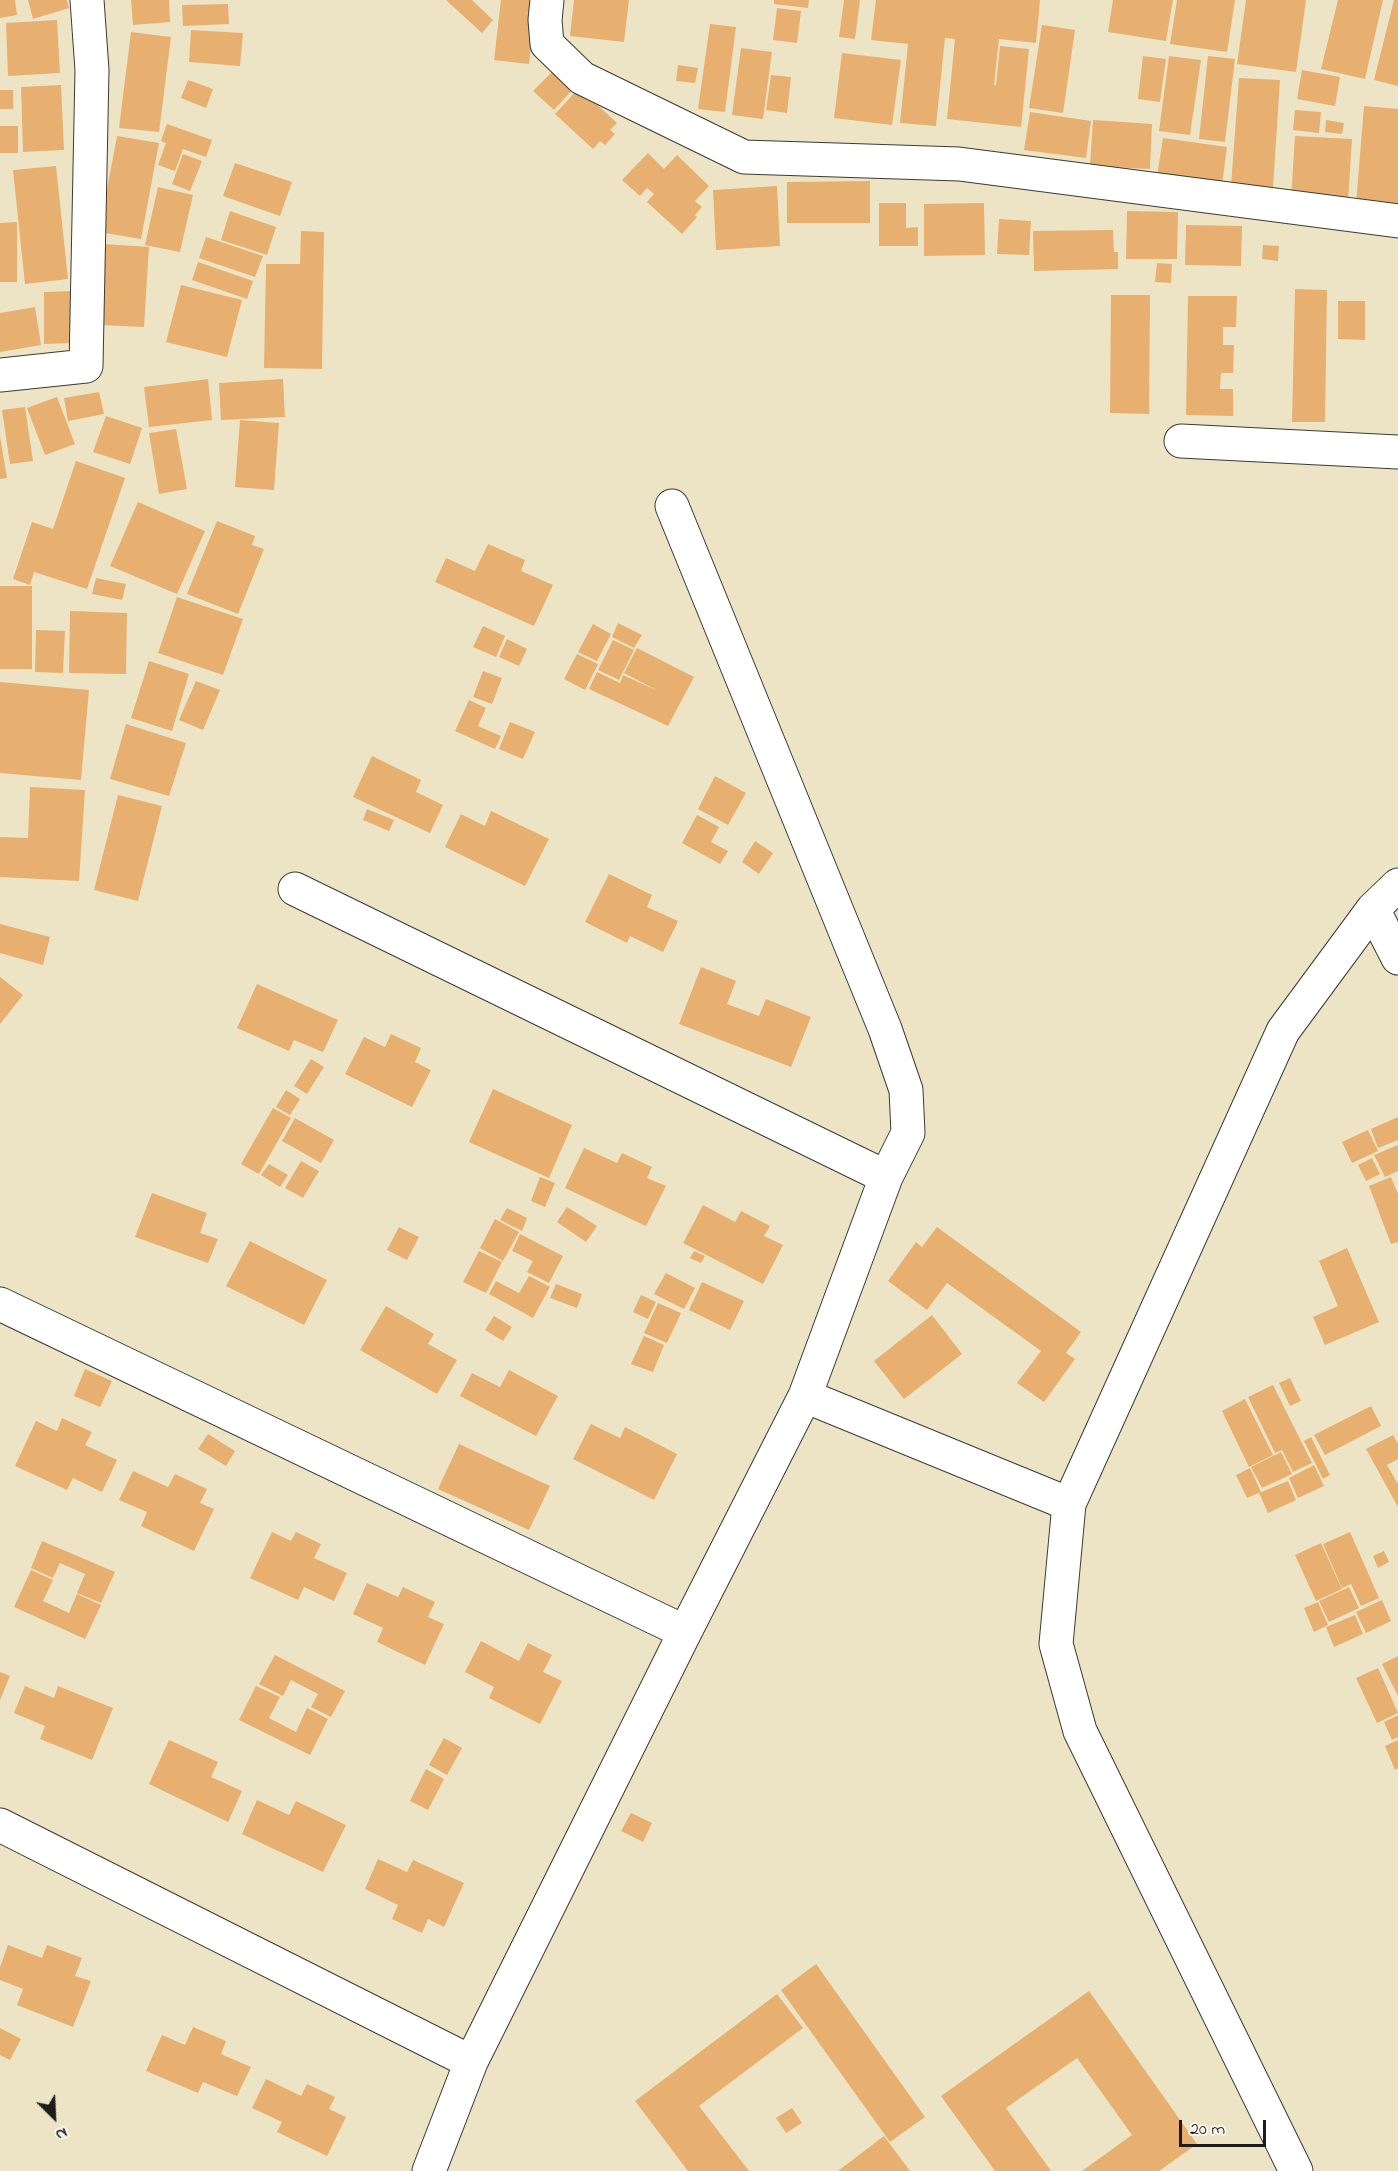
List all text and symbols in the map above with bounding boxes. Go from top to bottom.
north arrow [24,2087,84,2147]
scale bar [1182,2108,1269,2146]
text: 20 m [1190,2117,1225,2143]
text: N [52,2120,71,2147]

